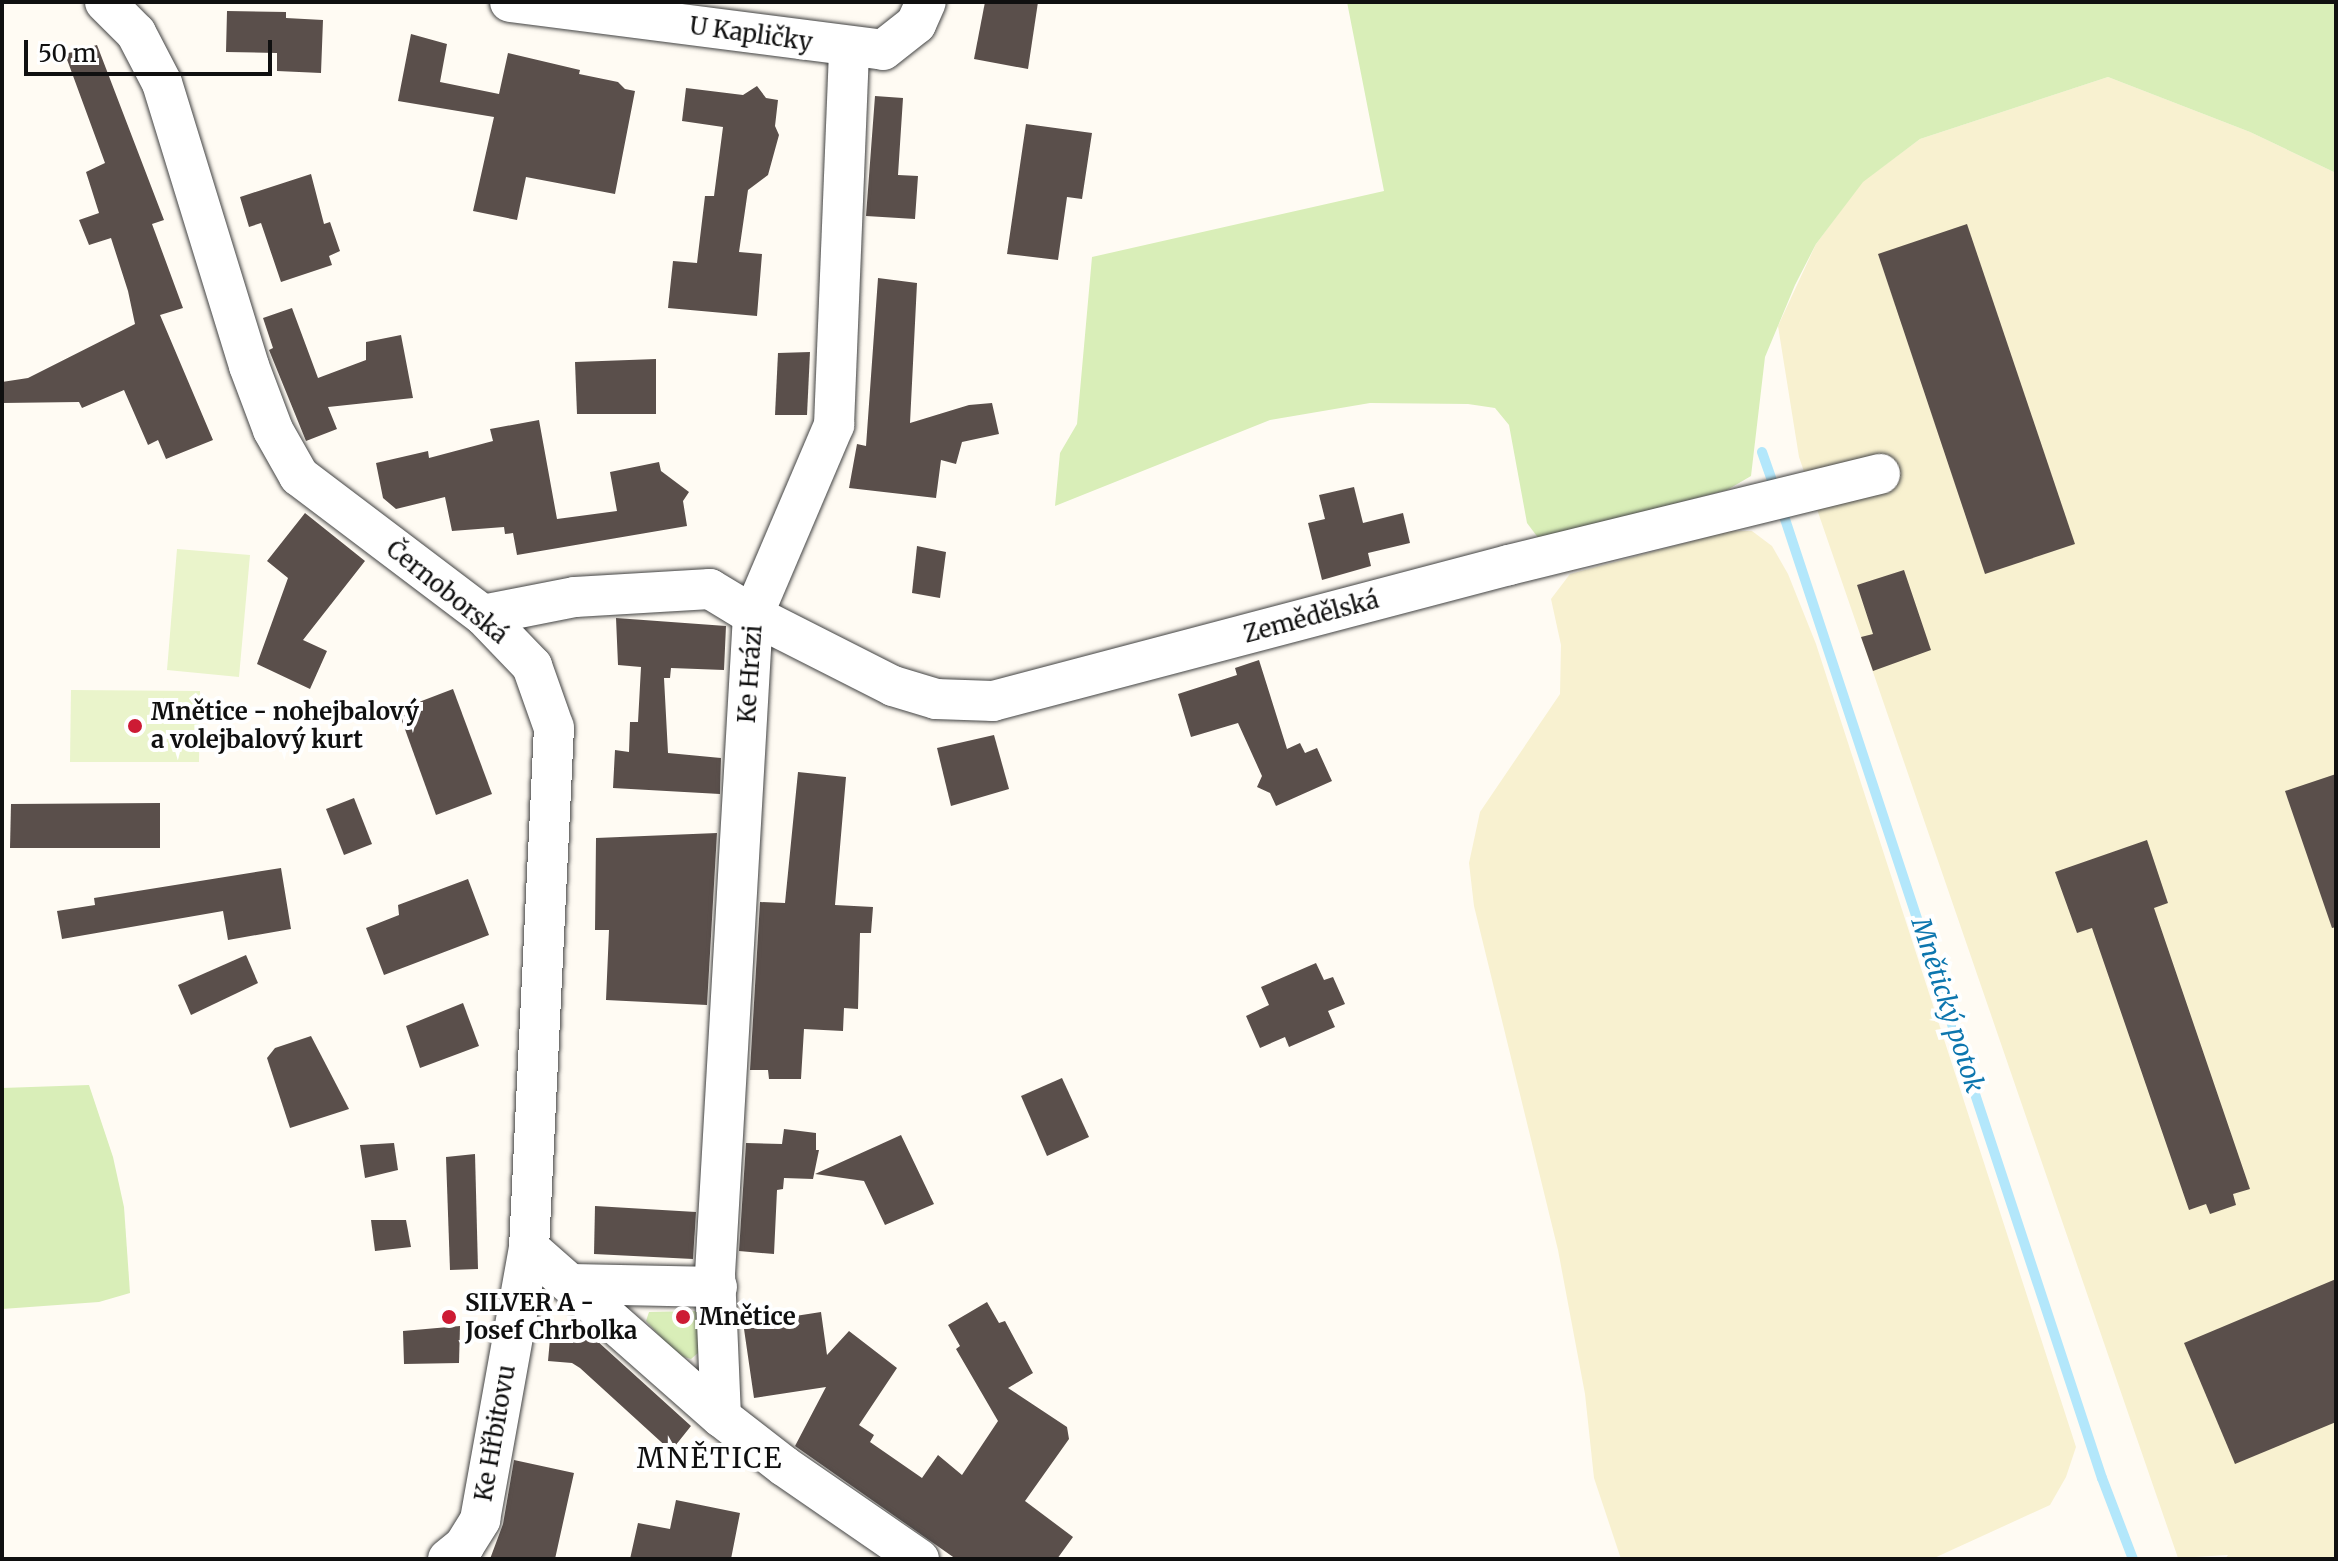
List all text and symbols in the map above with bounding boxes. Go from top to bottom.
street label: U Kapličky [688,11,814,57]
scale bar [28,24,276,74]
text: 50 m [38,38,97,69]
street label: Černoborská [381,534,513,650]
street label: Zemědělská [1240,585,1382,649]
street label: Ke Hrázi [732,624,768,724]
place label: Mnětice - nohejbalový a volejbalový kurt [151,698,419,754]
marker: Mnětice - nohejbalový a volejbalový kurt [126,717,144,735]
water label: Mnětický potok [1905,914,1991,1096]
place label: SILVER A - Josef Chrbolka [465,1289,637,1345]
place label: Mnětice [699,1303,796,1331]
marker: SILVER A - Josef Chrbolka [440,1308,458,1326]
marker: Mnětice [674,1308,692,1326]
street label: Ke Hřbitovu [469,1362,521,1504]
district label: MNĚTICE [637,1441,783,1475]

